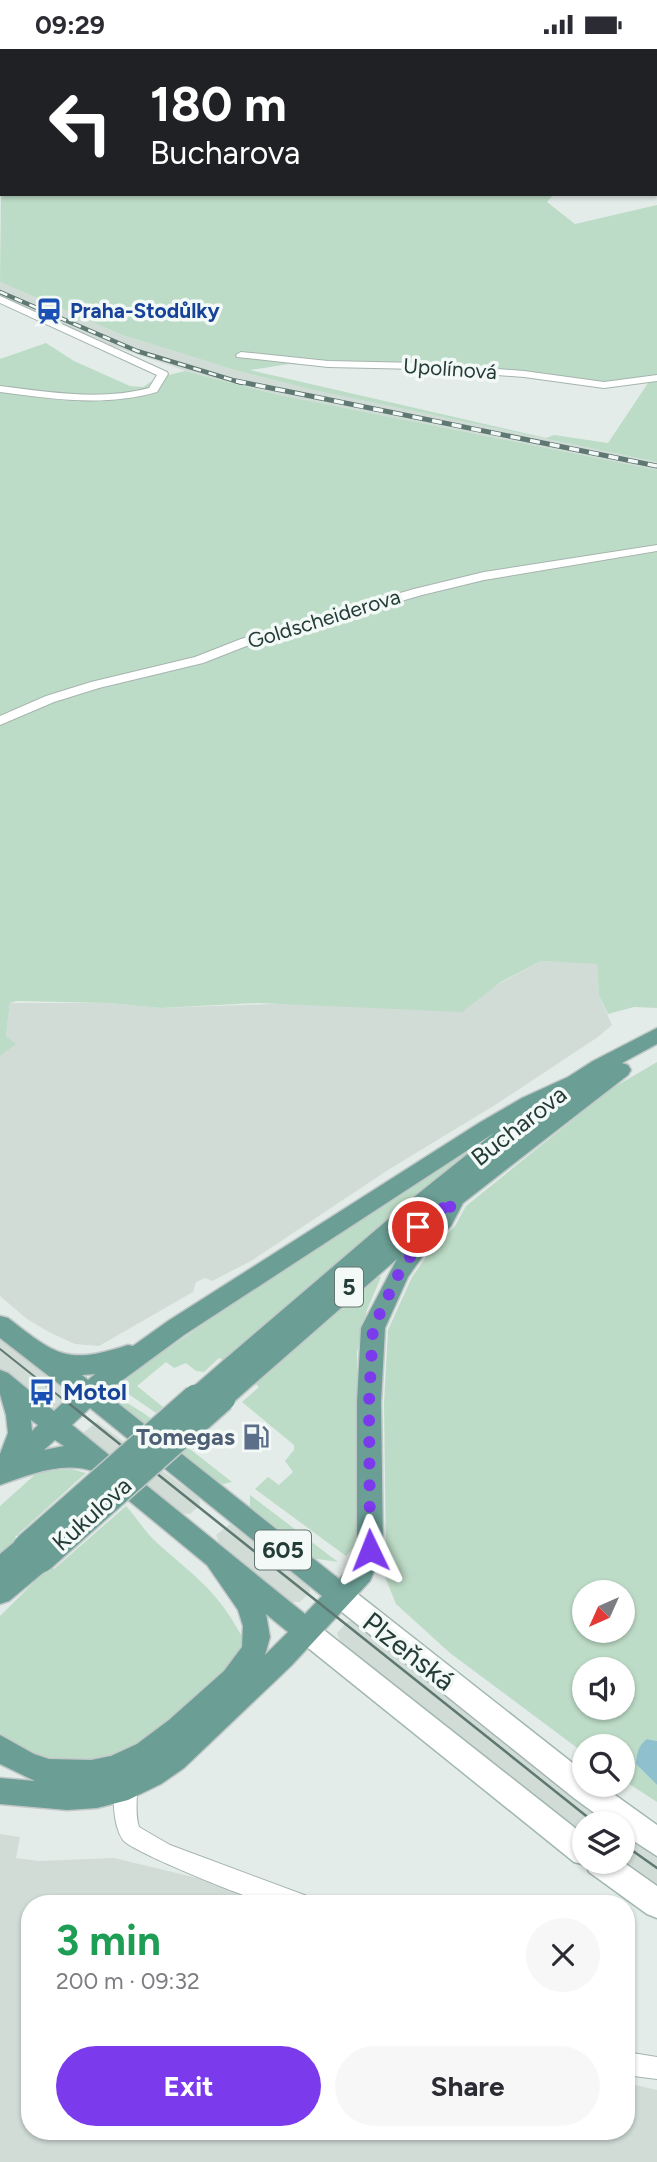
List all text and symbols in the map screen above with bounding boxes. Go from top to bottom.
text: 09:29 [35,9,105,41]
text: 180 m [150,74,287,133]
icon: left [35,77,126,168]
text: Bucharova [150,134,300,172]
station icon: Praha-Stodůlky [34,296,64,326]
place label: Praha-Stodůlky [70,298,221,323]
street label: Upolínová [402,353,498,384]
street label: Goldscheiderova [244,583,403,654]
street label: Bucharova [465,1079,572,1172]
pin [388,1197,448,1257]
icon: arrive [399,1208,437,1246]
road number: 5 [335,1267,363,1307]
bus stop icon: Motol [27,1377,57,1407]
place label: Motol [63,1377,127,1406]
place label: Tomegas [136,1422,235,1451]
fuel station icon: Tomegas [241,1422,271,1452]
street label: Kukulova [46,1471,137,1557]
position arrow [333,1513,407,1587]
road number: 605 [255,1531,311,1569]
north arrow [572,1580,635,1643]
map controls [572,1580,635,1874]
street label: Plzeňská [356,1604,462,1698]
button: sound [572,1657,635,1720]
button: search [572,1734,635,1797]
button: layers [572,1811,635,1874]
text: 3 min [56,1915,161,1966]
button: close [526,1918,600,1992]
text: 200 m · 09:32 [56,1967,200,1995]
button: Exit [56,2046,321,2126]
button: Share [335,2046,600,2126]

